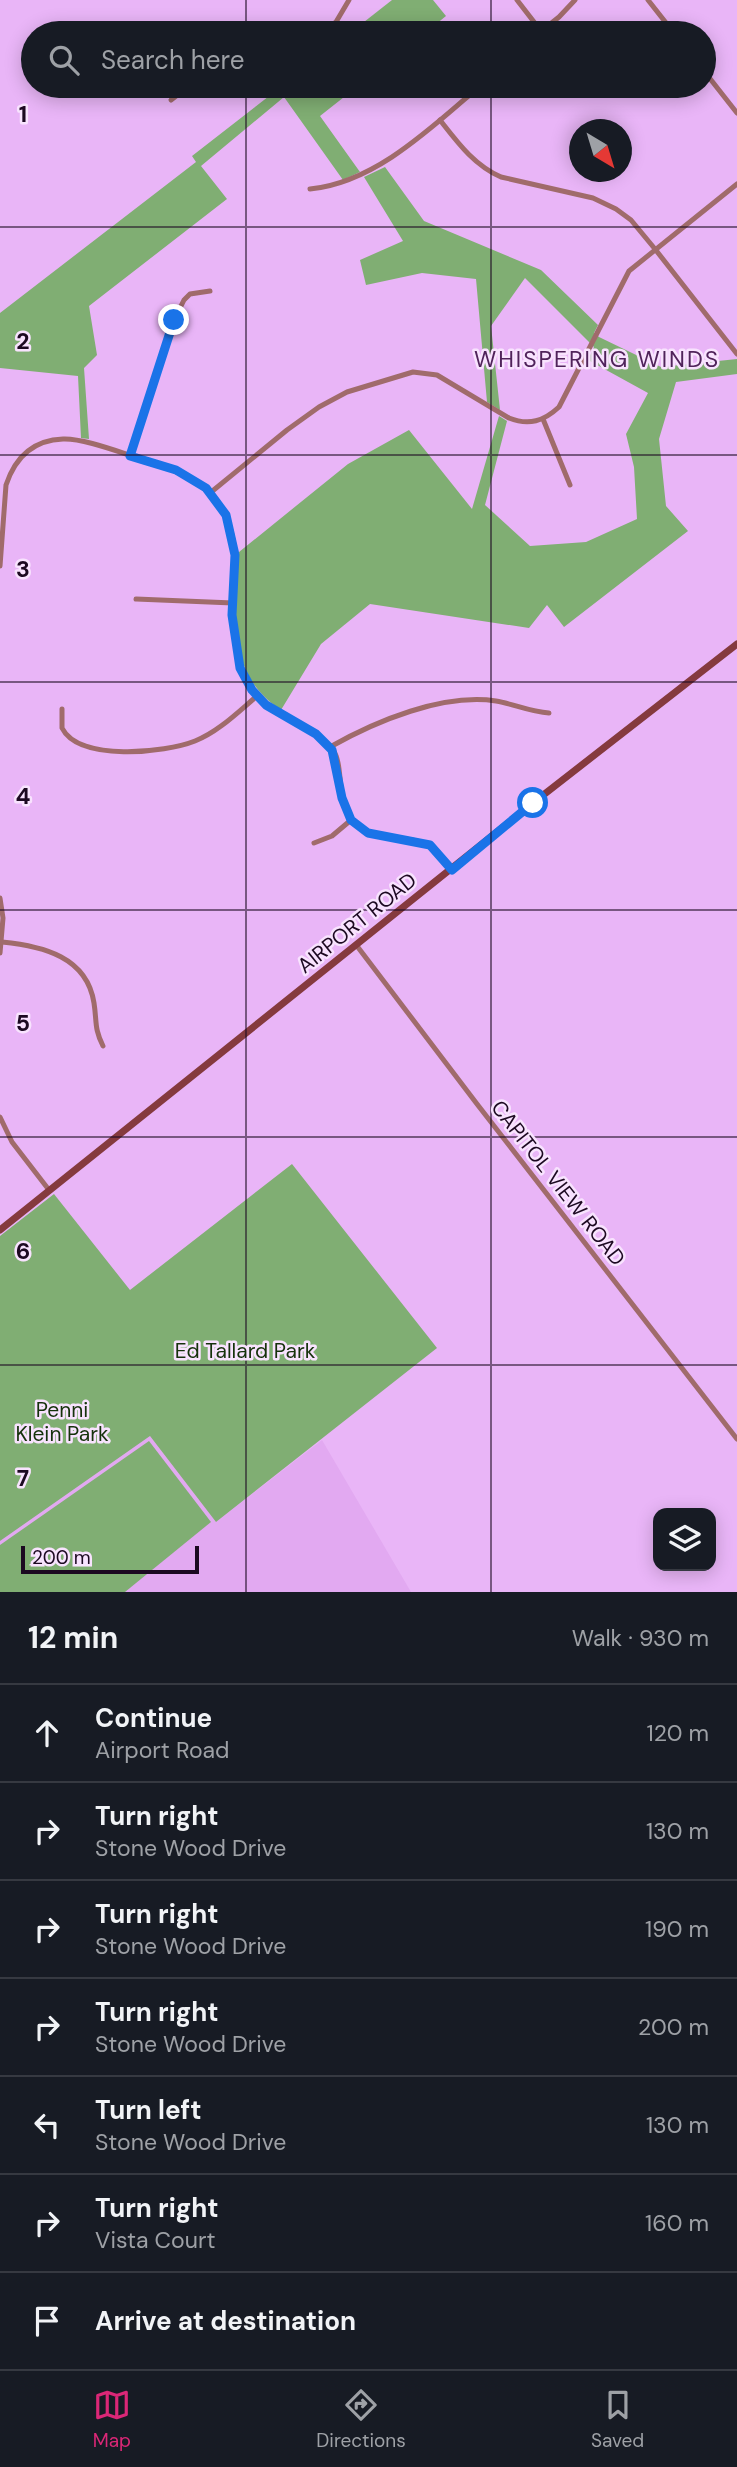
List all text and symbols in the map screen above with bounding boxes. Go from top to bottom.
search box [21,21,716,98]
icon: search [45,41,83,79]
text: Search here [101,43,244,77]
text: 1 [19,99,27,129]
north arrow [569,119,632,182]
route end [158,304,189,335]
text: 2 [16,326,30,356]
district label: WHISPERING WINDS [474,344,720,374]
text: 3 [16,554,30,584]
text: 4 [16,781,31,811]
route start [517,787,548,818]
street label: AIRPORT ROAD [292,866,422,980]
text: 5 [16,1008,30,1038]
street label: CAPITOL VIEW ROAD [485,1095,631,1271]
text: 6 [16,1236,30,1266]
park label: Ed Tallard Park [175,1337,316,1365]
park label: Penni Klein Park [15,1396,109,1448]
text: 7 [17,1463,29,1493]
map controls [653,1508,716,1571]
button: layers [653,1508,716,1571]
scale bar [21,1543,200,1575]
text: 200 m [32,1545,91,1570]
text: 12 min [28,1618,118,1657]
text: Walk · 930 m [572,1623,709,1653]
text: Continue [95,1701,212,1735]
icon: ahead [28,1714,66,1752]
text: 120 m [646,1718,709,1748]
text: Airport Road [95,1735,230,1765]
text: Turn right [95,1799,219,1833]
icon: right [28,1812,66,1850]
text: 130 m [646,1816,709,1846]
text: Stone Wood Drive [95,1833,286,1863]
text: Turn right [95,1897,219,1931]
icon: right [28,1910,66,1948]
text: 190 m [645,1914,709,1944]
text: Stone Wood Drive [95,1931,286,1961]
text: Turn right [95,1995,219,2029]
icon: right [28,2008,66,2046]
text: 200 m [638,2012,709,2042]
text: Stone Wood Drive [95,2029,286,2059]
text: Turn left [95,2093,202,2127]
icon: left [28,2106,66,2144]
text: 130 m [646,2110,709,2140]
text: Stone Wood Drive [95,2127,286,2157]
text: Turn right [95,2191,219,2225]
icon: right [28,2204,66,2242]
text: 160 m [645,2208,709,2238]
text: Vista Court [95,2225,215,2255]
icon: arrive [28,2302,66,2340]
text: Arrive at destination [95,2304,356,2338]
tab: Map [93,2386,131,2453]
tab: Directions [316,2386,406,2453]
tab: Saved [591,2386,644,2453]

